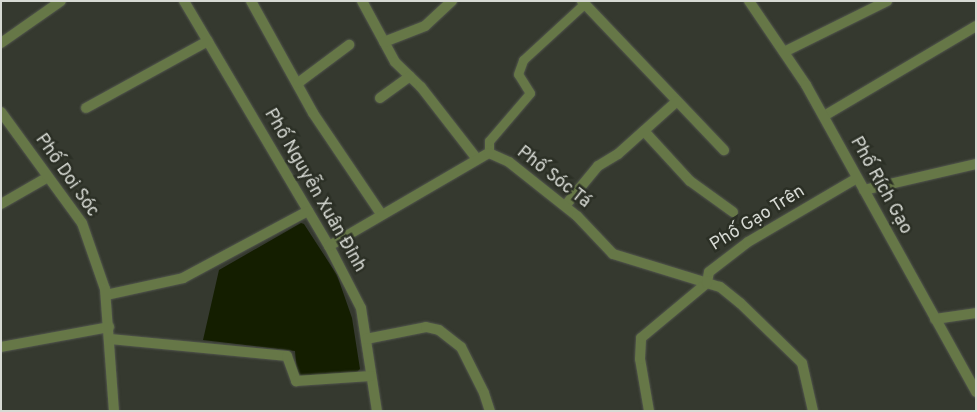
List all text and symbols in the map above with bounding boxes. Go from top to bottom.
street label: Phố Nguyễn Xuân Đỉnh [258,105,370,277]
street label: Phố Doi Sóc [29,130,103,222]
street label: Phố Rích Gạo [844,133,916,239]
street label: Phố Sóc Tá [511,142,595,214]
street label: Phố Gạo Trên [706,181,810,257]

